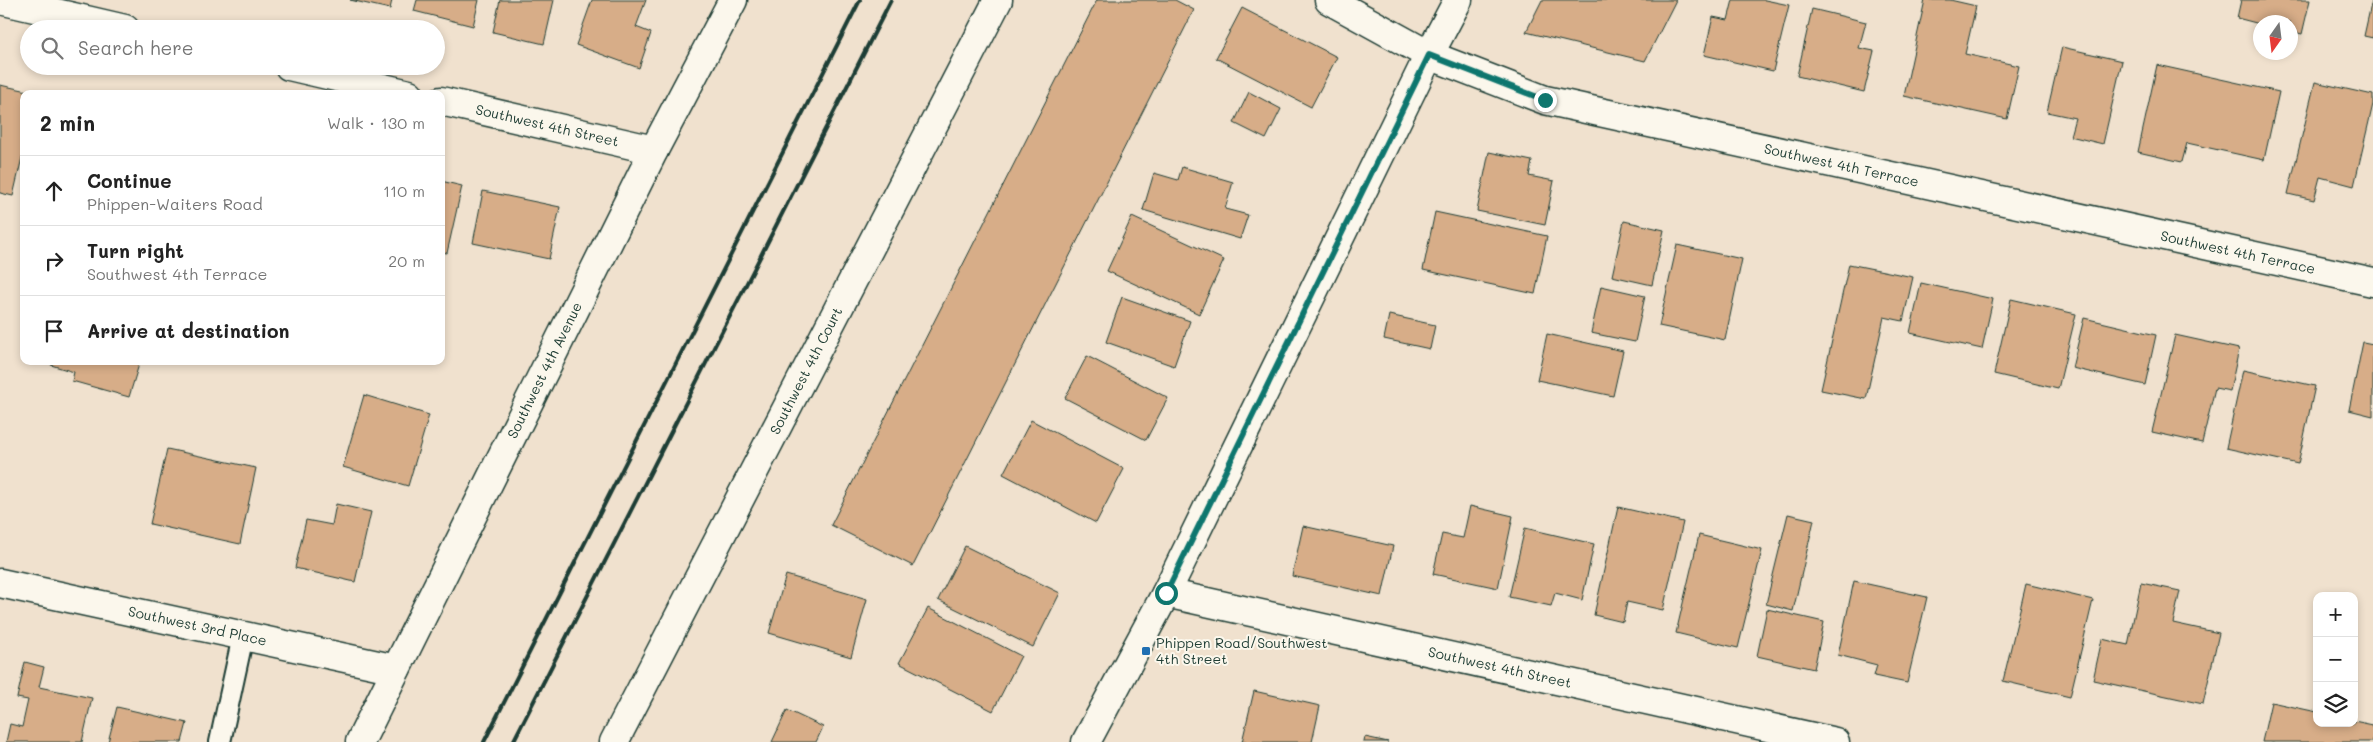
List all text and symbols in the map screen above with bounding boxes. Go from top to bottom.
north arrow [2253,15,2298,60]
search box [20,20,445,75]
icon: search [38,34,66,62]
text: Search here [78,35,194,60]
route end [1534,89,1557,112]
street label: Southwest 4th Street [474,99,621,151]
text: 2 min [40,109,95,136]
text: Walk · 130 m [327,112,425,133]
street label: Southwest 4th Terrace [1762,138,1921,191]
text: Continue [87,168,172,193]
icon: ahead [40,177,68,205]
text: 110 m [383,180,425,201]
text: Phippen-Waiters Road [87,193,263,214]
street label: Southwest 4th Terrace [2159,226,2317,278]
text: Turn right [87,238,184,263]
icon: right [40,247,68,275]
text: 20 m [388,250,425,271]
text: Southwest 4th Terrace [87,263,267,284]
street label: Southwest 4th Avenue [502,299,586,442]
street label: Southwest 4th Court [765,304,847,437]
icon: arrive [40,317,68,345]
text: Arrive at destination [87,318,290,343]
route start [1155,582,1178,605]
map controls [2313,592,2358,727]
button: + [2313,592,2358,637]
street label: Southwest 3rd Place [126,601,269,650]
place label: Phippen Road/Southwest 4th Street [1156,633,1328,668]
button: − [2313,637,2358,682]
street label: Southwest 4th Street [1426,642,1573,692]
marker: Phippen Road/Southwest 4th Street [1140,645,1152,657]
button: layers [2313,682,2358,727]

